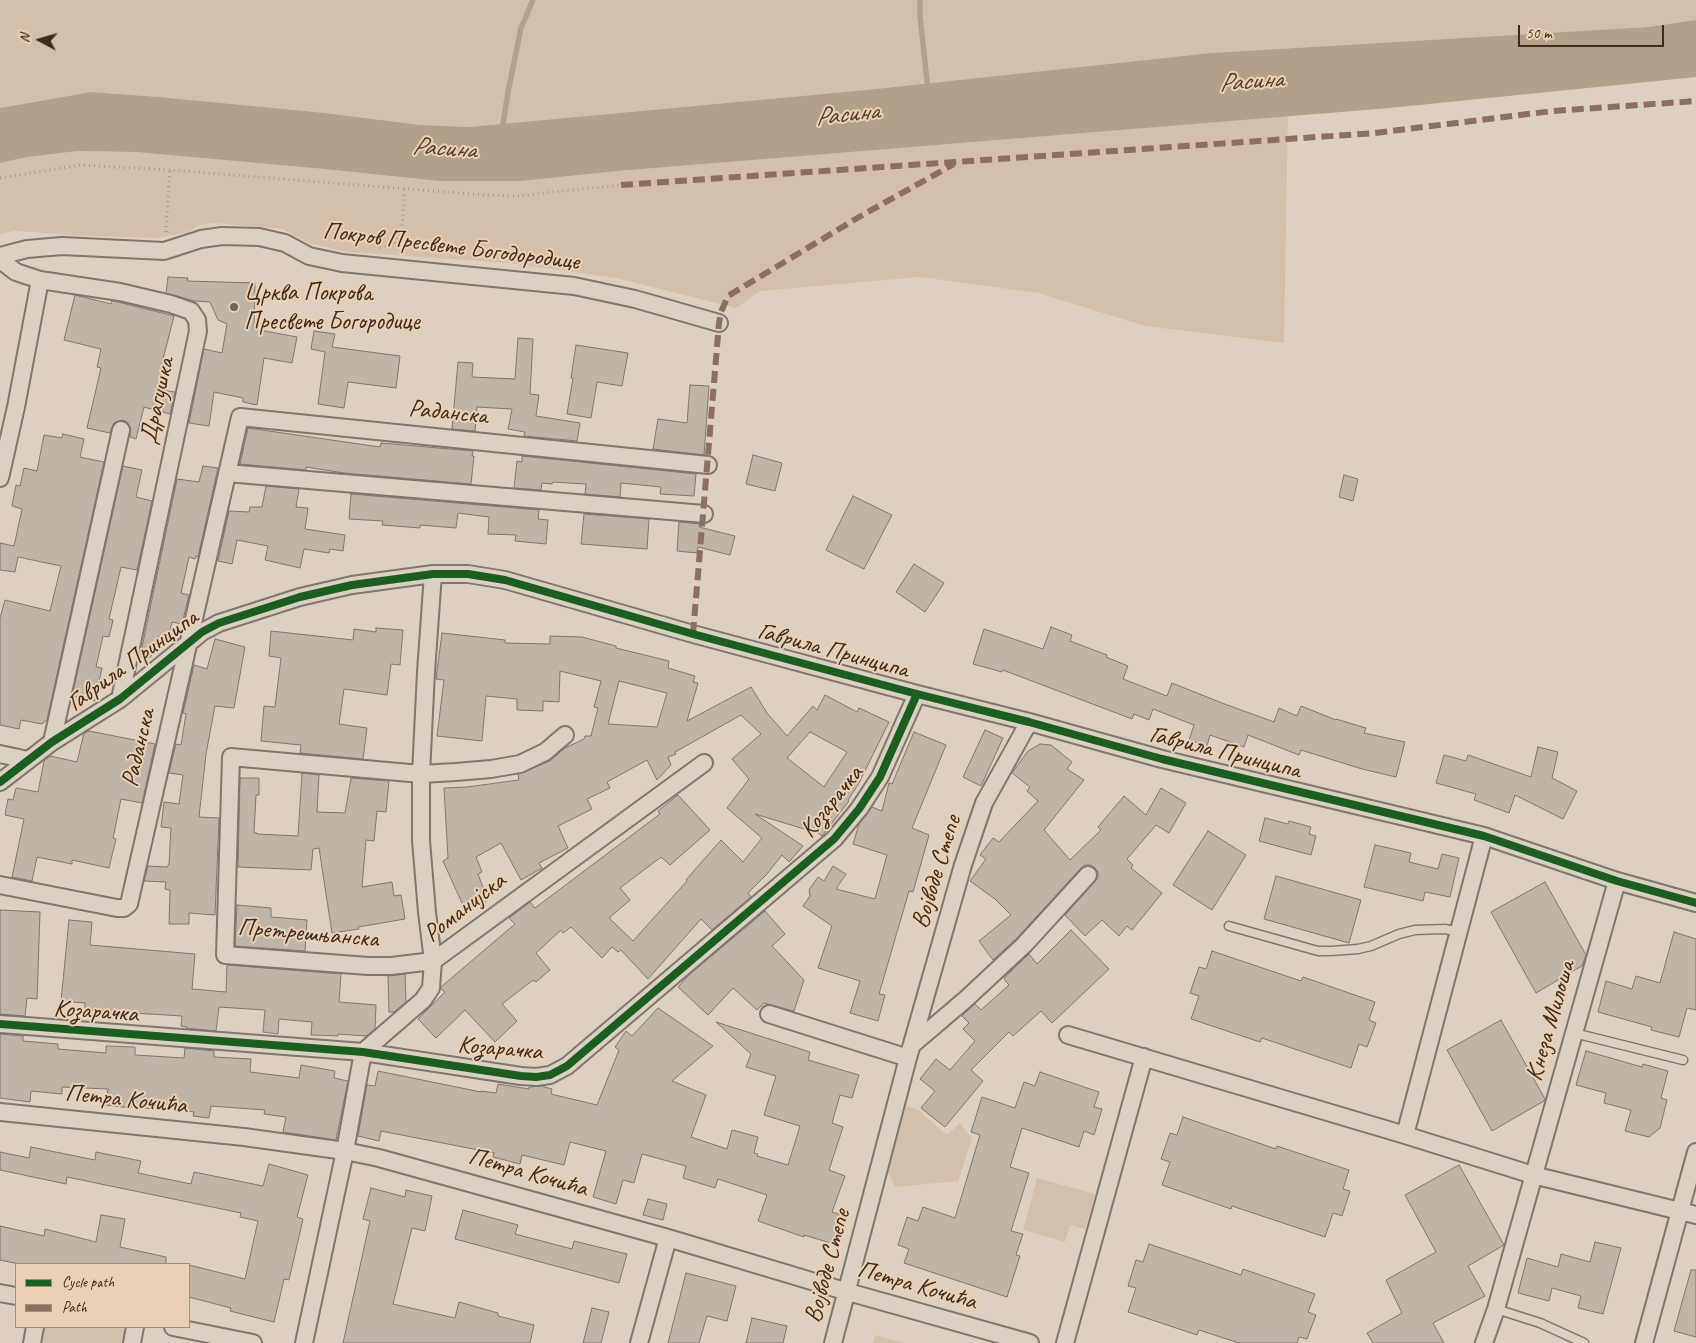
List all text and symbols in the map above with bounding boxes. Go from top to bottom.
north arrow [15,15,65,65]
scale bar [1521,15,1667,47]
text: 50 m [1526,24,1552,43]
text: N [16,33,33,44]
water label: Расина [1218,64,1284,100]
water label: Расина [814,96,880,134]
water label: Расина [411,131,477,167]
street label: Покров Пресвете Богодородице [321,216,581,278]
place label: Црква Покрова Пресвете Богородице [244,278,420,337]
marker: Црква Покрова Пресвете Богородице [228,301,240,313]
street label: Драгушка [134,355,182,447]
street label: Раданска [407,394,489,432]
street label: Гаврила Принципа [62,603,204,719]
street label: Гаврила Принципа [754,616,912,686]
street label: Раданска [115,706,163,790]
street label: Гаврила Принципа [1146,720,1304,786]
street label: Козарачка [794,760,870,844]
street label: Војводе Степе [906,812,968,932]
street label: Романијска [418,867,512,949]
street label: Претрешњанска [236,913,380,955]
street label: Кнеза Милоша [1520,957,1582,1085]
street label: Козарачка [53,994,139,1030]
street label: Козарачка [457,1030,543,1068]
street label: Петра Кочића [64,1079,188,1121]
street label: Петра Кочића [465,1142,591,1204]
street label: Војводе Степе [798,1206,858,1326]
street label: Петра Кочића [854,1255,980,1317]
legend [15,1263,190,1328]
text: Cycle path [62,1273,114,1292]
text: Path [62,1298,87,1317]

